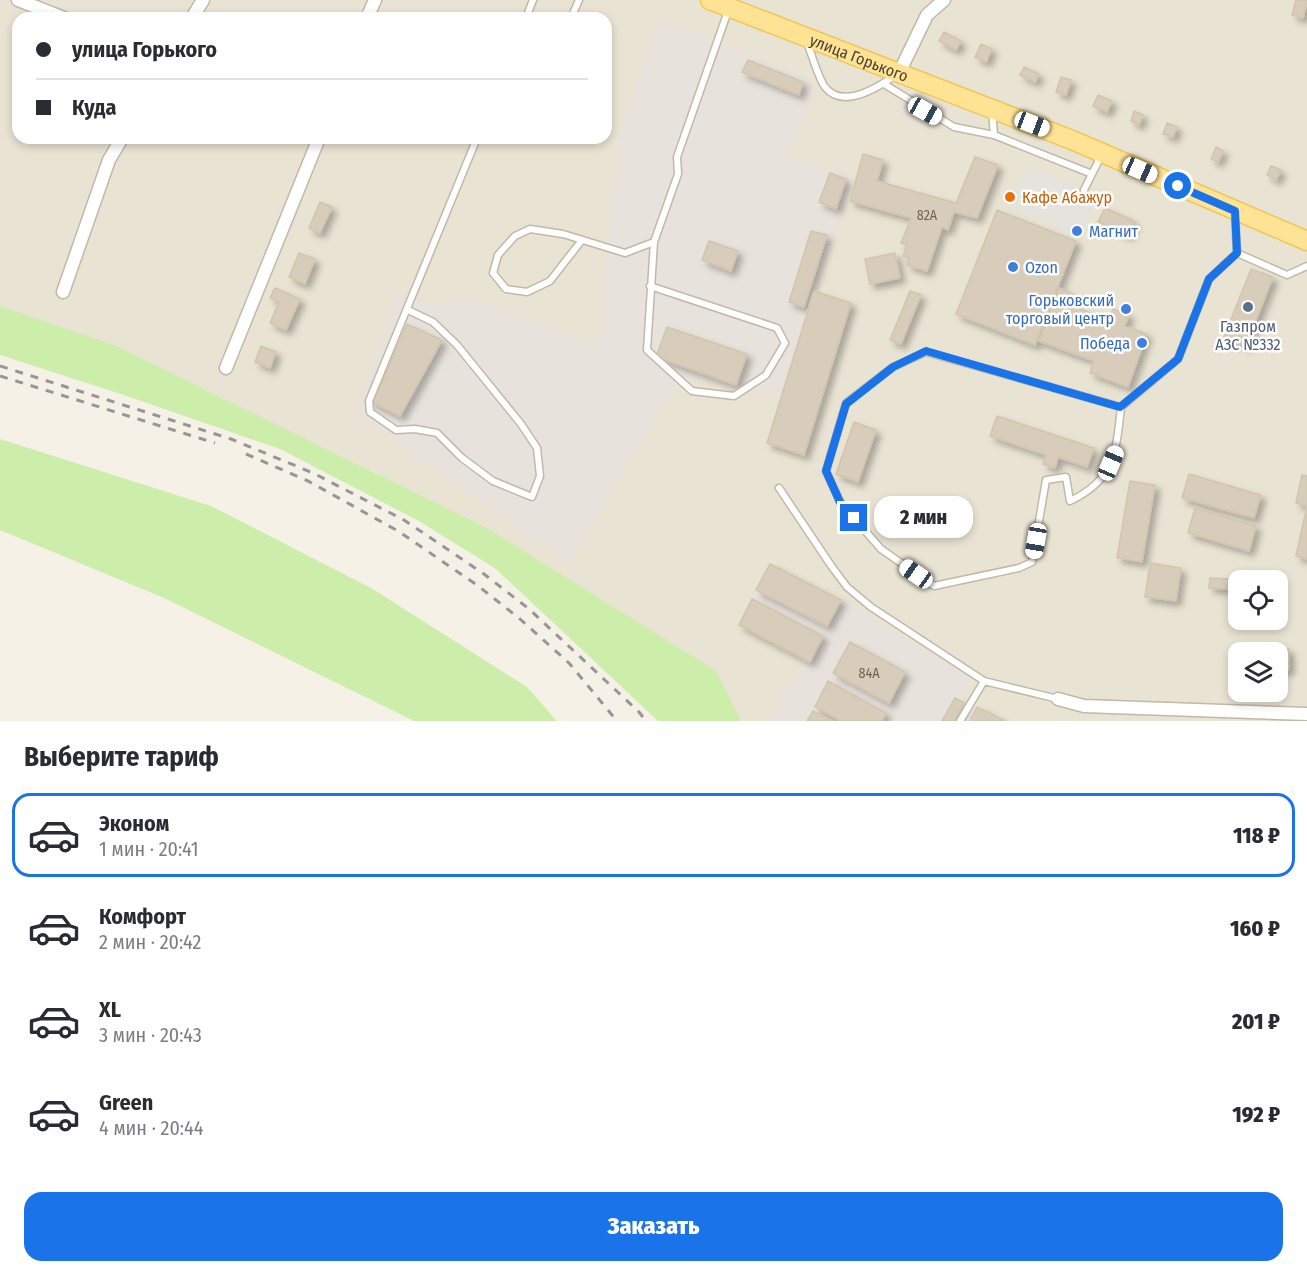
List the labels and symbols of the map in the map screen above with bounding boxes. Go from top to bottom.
street label: улица Горького [807,30,911,85]
car [905,94,945,128]
car [1012,109,1052,139]
car [1120,154,1160,186]
route start [1164,172,1191,199]
place label: Кафе Абажур [1022,188,1112,207]
marker: Кафе Абажур [1003,190,1017,204]
house number: 82А [917,207,938,224]
place label: Магнит [1089,222,1139,241]
marker: Магнит [1070,224,1084,238]
place label: Ozon [1025,258,1058,277]
marker: Ozon [1006,260,1020,274]
place label: Горьковский торговый центр [1006,291,1114,328]
marker: Газпром АЗС №332 [1241,300,1255,314]
marker: Горьковский торговый центр [1119,302,1133,316]
place label: Газпром АЗС №332 [1215,317,1281,354]
place label: Победа [1080,334,1130,353]
marker: Победа [1135,336,1149,350]
car [1096,443,1126,483]
callout: 2 мин [875,497,974,539]
route end [840,504,867,531]
car [1024,522,1048,560]
car [896,556,936,592]
house number: 84А [858,665,880,682]

